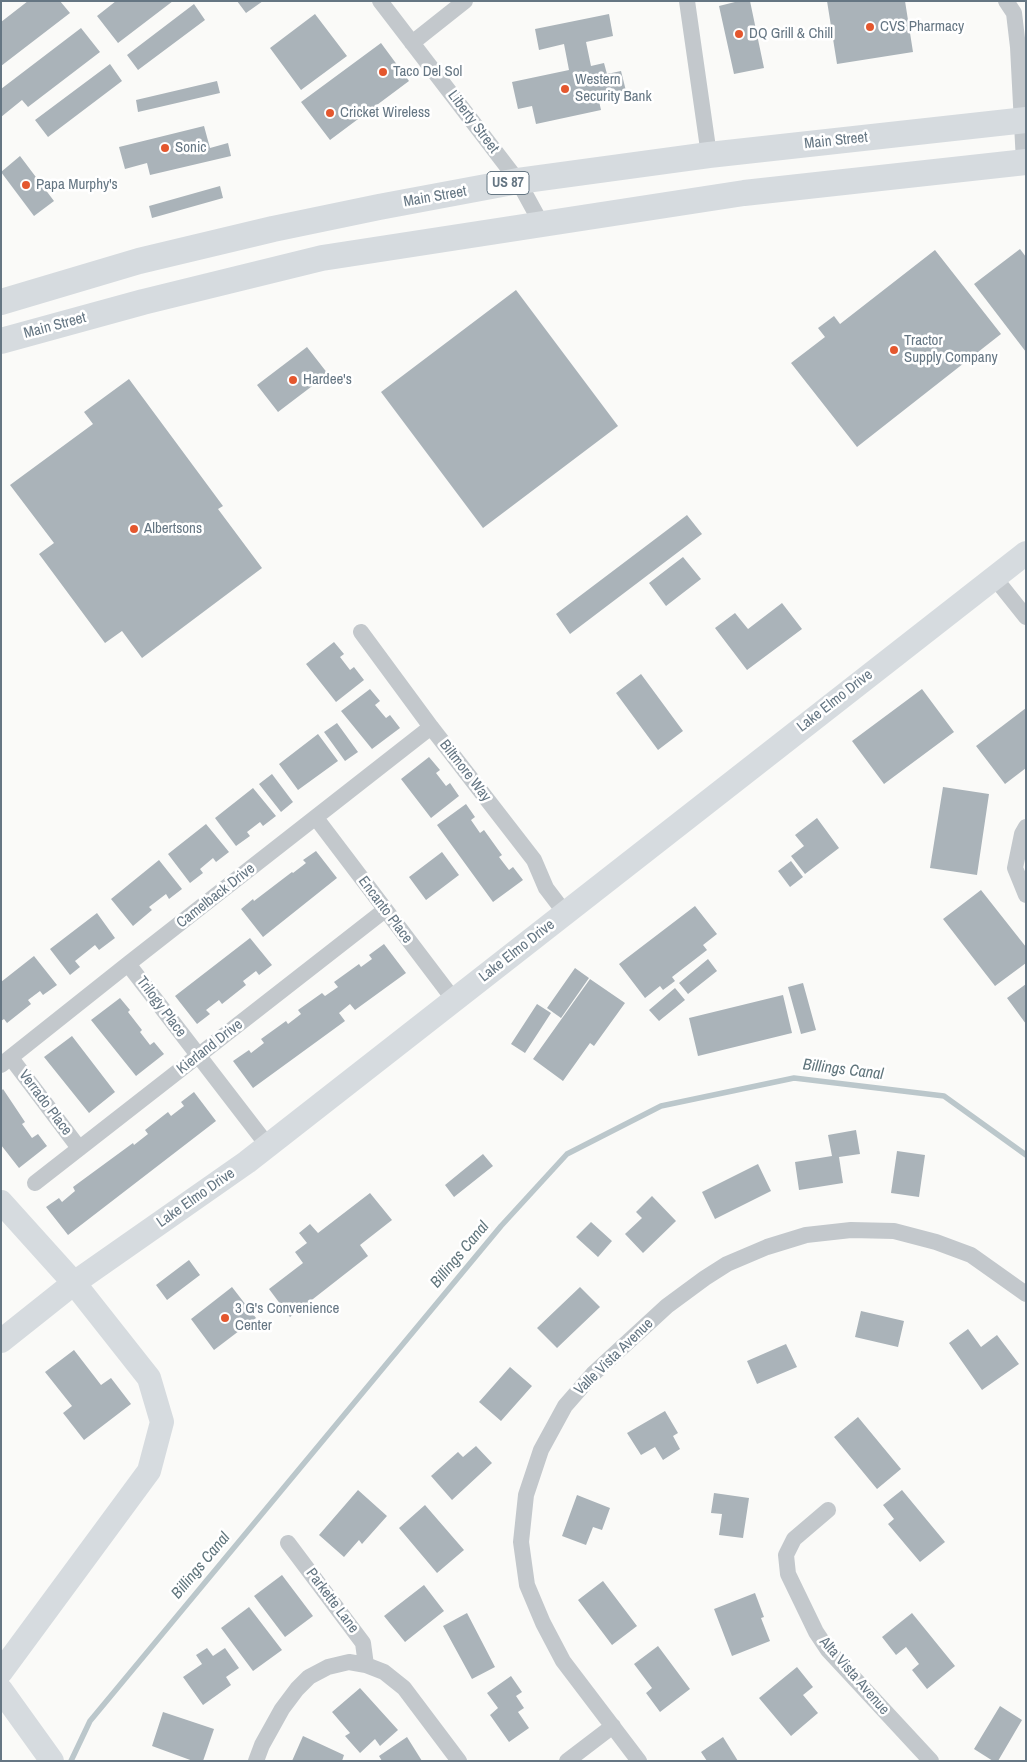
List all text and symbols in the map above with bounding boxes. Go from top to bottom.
place label: CVS Pharmacy [880,18,964,36]
marker: CVS Pharmacy [864,21,876,33]
place label: DQ Grill & Chill [749,25,833,43]
marker: DQ Grill & Chill [733,28,745,40]
place label: Taco Del Sol [393,63,462,81]
marker: Taco Del Sol [377,66,389,78]
place label: Western Security Bank [575,71,652,106]
marker: Western Security Bank [559,83,571,95]
street label: Liberty Street [444,87,502,157]
place label: Cricket Wireless [340,104,430,122]
marker: Cricket Wireless [324,107,336,119]
street label: Main Street [803,129,869,153]
place label: Sonic [175,139,206,157]
marker: Sonic [159,142,171,154]
road number: US 87 [487,172,529,194]
place label: Papa Murphy's [36,176,118,194]
marker: Papa Murphy's [20,179,32,191]
street label: Main Street [402,183,468,211]
street label: Main Street [22,309,88,343]
place label: Tractor Supply Company [904,332,998,367]
marker: Tractor Supply Company [888,344,900,356]
place label: Hardee's [303,371,352,389]
marker: Hardee's [287,374,299,386]
place label: Albertsons [144,520,202,538]
marker: Albertsons [128,523,140,535]
street label: Lake Elmo Drive [794,666,876,736]
street label: Biltmore Way [435,737,495,805]
street label: Camelback Drive [173,860,259,932]
street label: Encanto Place [354,873,416,947]
street label: Lake Elmo Drive [476,916,558,986]
street label: Trilogy Place [132,973,190,1041]
street label: Kierland Drive [173,1016,247,1078]
water label: Billings Canal [802,1056,884,1084]
street label: Verrado Place [15,1067,75,1139]
street label: Lake Elmo Drive [154,1165,238,1231]
water label: Billings Canal [427,1218,493,1292]
place label: 3 G's Convenience Center [235,1300,339,1335]
marker: 3 G's Convenience Center [219,1312,231,1324]
street label: Valle Vista Avenue [571,1315,657,1399]
water label: Billings Canal [168,1529,234,1603]
street label: Parkette Lane [302,1565,362,1637]
street label: Alta Vista Avenue [815,1633,893,1719]

